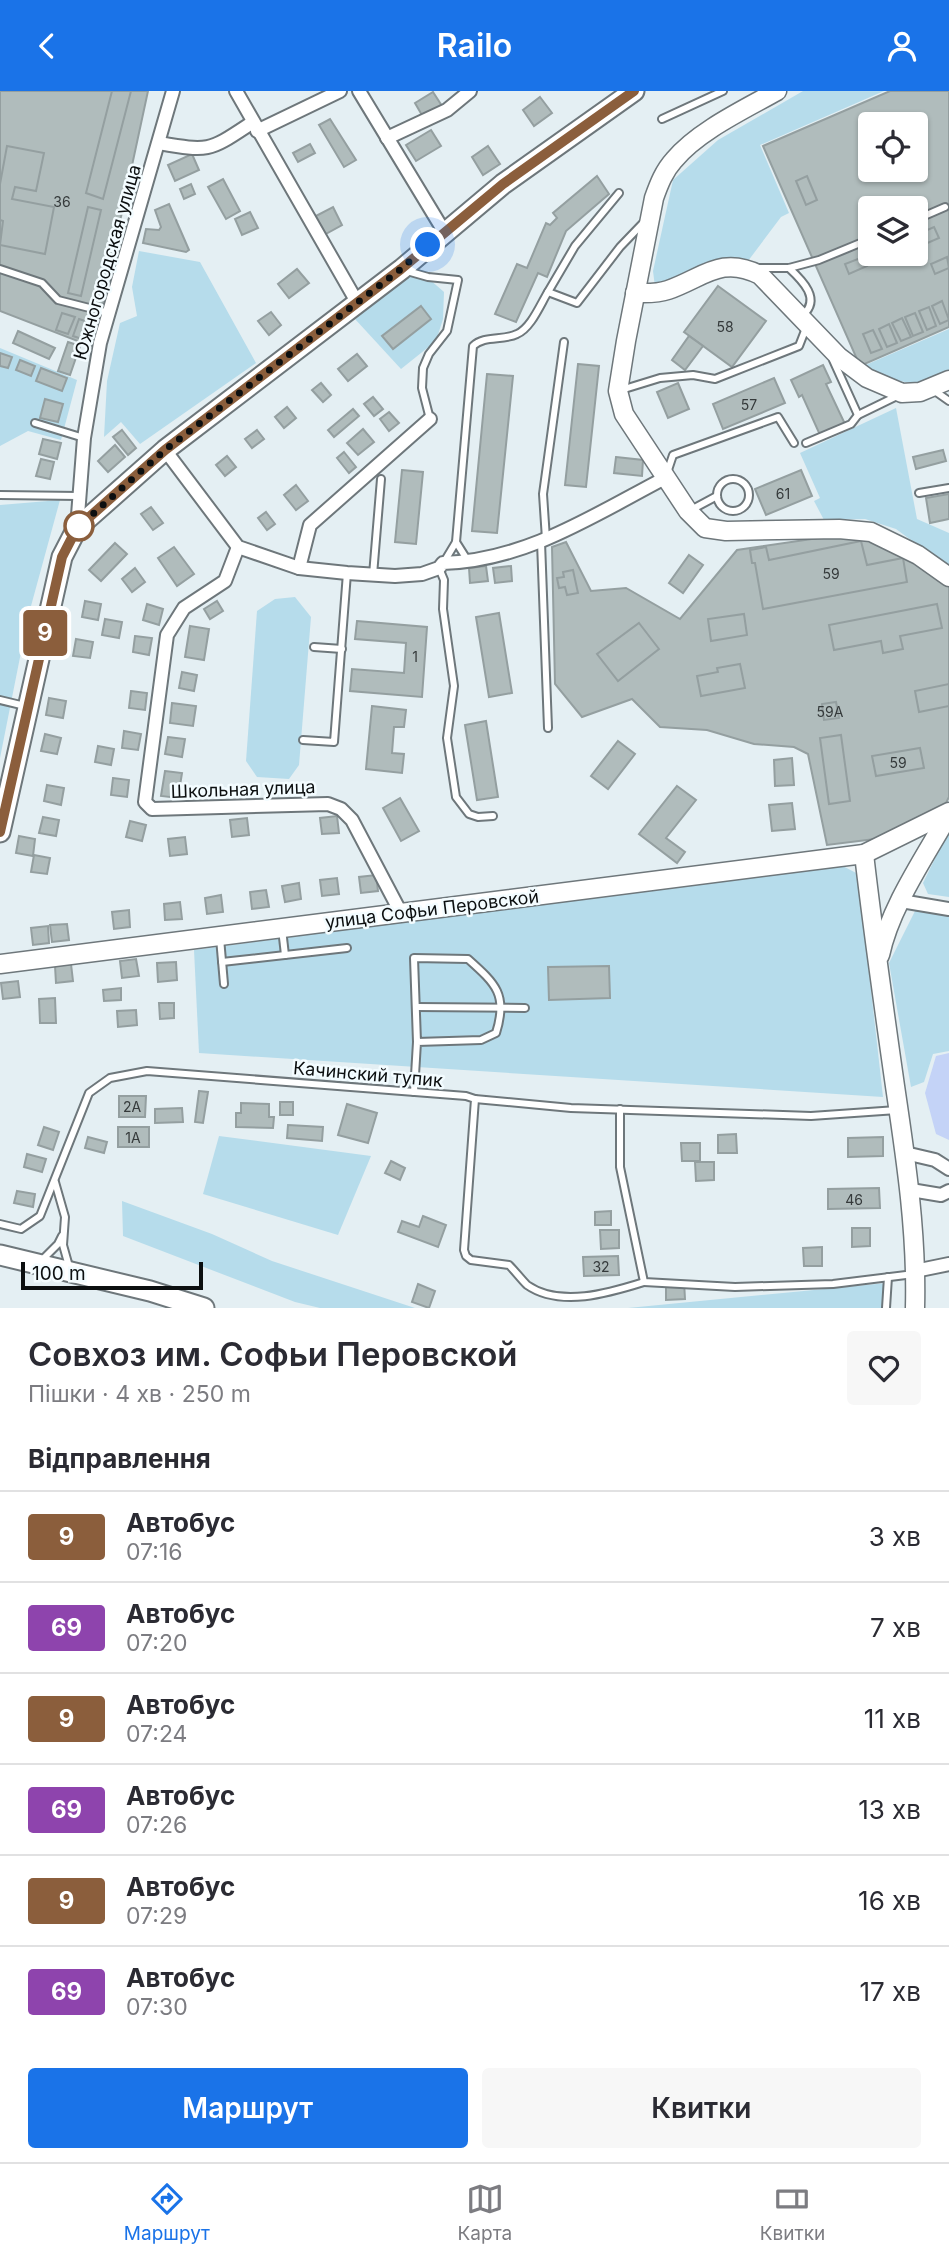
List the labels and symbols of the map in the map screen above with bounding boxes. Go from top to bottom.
street label: Южногородская улица [69,162,145,362]
house number: 36 [53,193,71,210]
your location [410,227,445,262]
house number: 58 [716,318,734,335]
house number: 57 [741,396,757,413]
house number: 61 [776,485,790,502]
unlabelled marker [64,511,94,541]
house number: 59 [822,565,840,582]
line badge: 9 [22,610,68,656]
house number: 1 [412,648,418,665]
house number: 59А [817,703,844,720]
house number: 59 [889,754,907,771]
street label: Школьная улица [170,776,316,802]
street label: улица Софьи Перовской [324,885,540,933]
street label: Качинский тупик [292,1057,444,1091]
house number: 2А [123,1098,141,1115]
house number: 1А [125,1129,141,1146]
house number: 46 [845,1191,863,1208]
house number: 32 [592,1258,610,1275]
scale bar [21,1259,203,1291]

